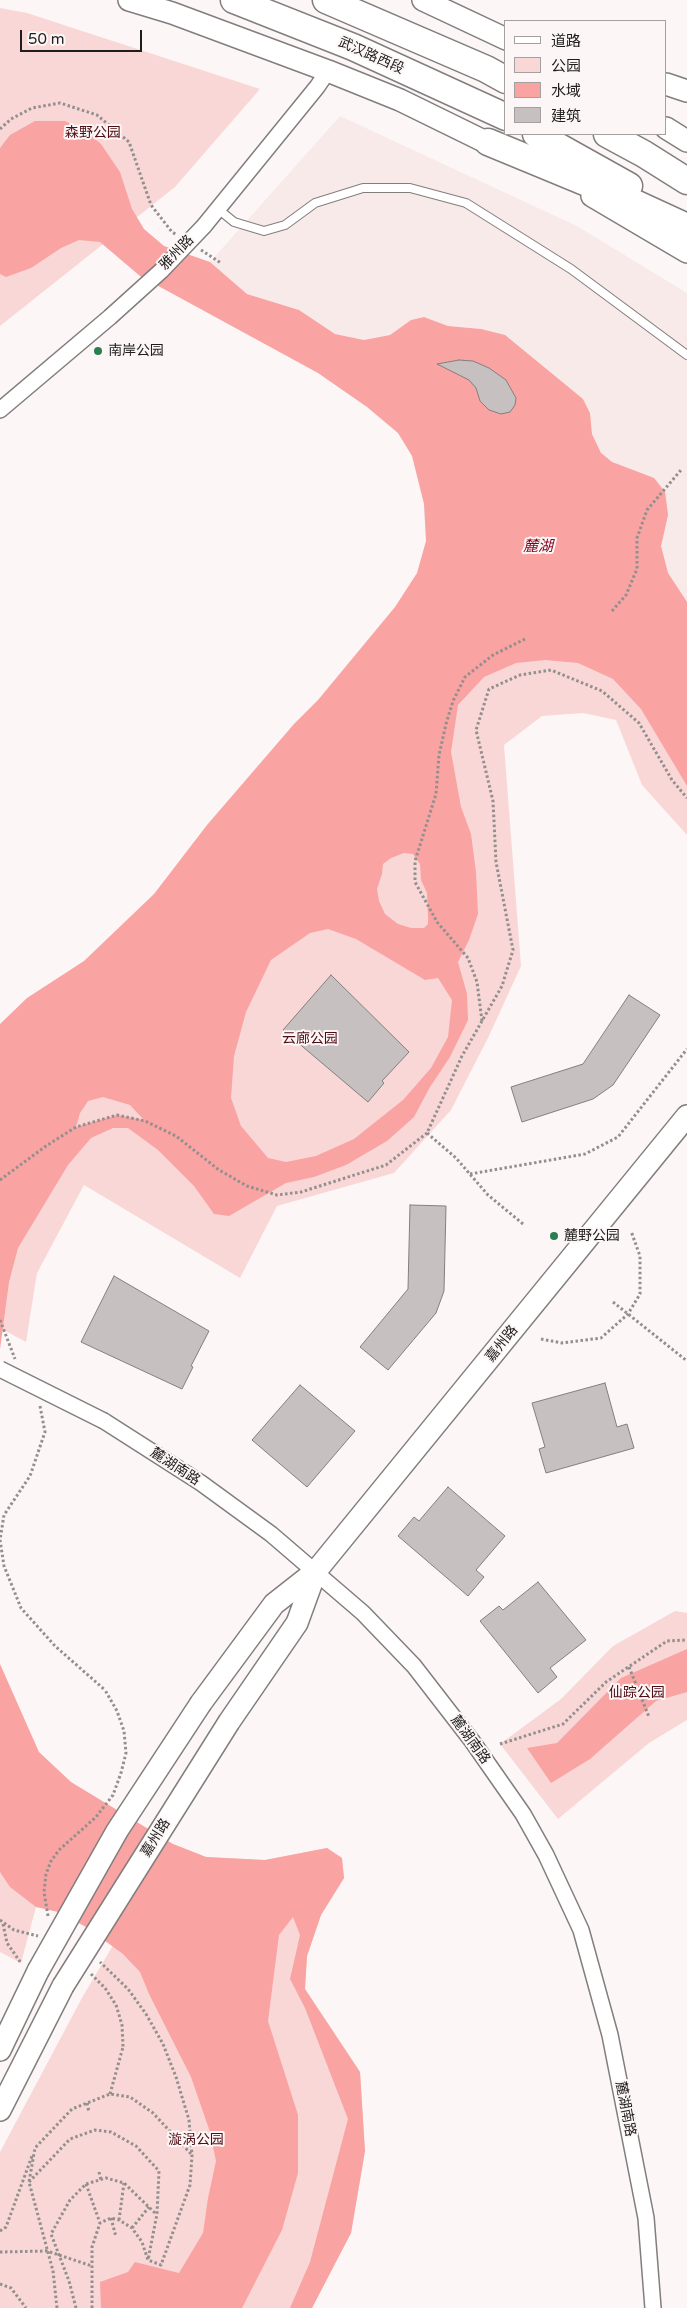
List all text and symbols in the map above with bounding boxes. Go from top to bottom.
scale bar [22,20,145,52]
legend [504,20,667,135]
text: 50 m [28,30,65,48]
text: 道路 [551,32,581,50]
street label: 武汉路西段 [336,34,406,78]
text: 公园 [551,57,581,75]
text: 水域 [551,82,581,100]
text: 建筑 [551,107,581,125]
park label: 森野公园 [65,125,121,141]
street label: 雅州路 [156,232,198,274]
place label: 南岸公园 [108,343,164,359]
marker: 南岸公园 [92,345,104,357]
water label: 麓湖 [523,538,553,556]
park label: 云廊公园 [282,1031,338,1047]
place label: 麓野公园 [564,1228,620,1244]
marker: 麓野公园 [548,1230,560,1242]
street label: 嘉州路 [482,1322,522,1366]
street label: 麓湖南路 [147,1445,203,1489]
park label: 仙踪公园 [609,1685,665,1701]
street label: 麓湖南路 [447,1712,493,1768]
street label: 嘉州路 [138,1816,174,1860]
street label: 麓湖南路 [611,2080,639,2138]
park label: 漩涡公园 [168,2132,224,2148]

